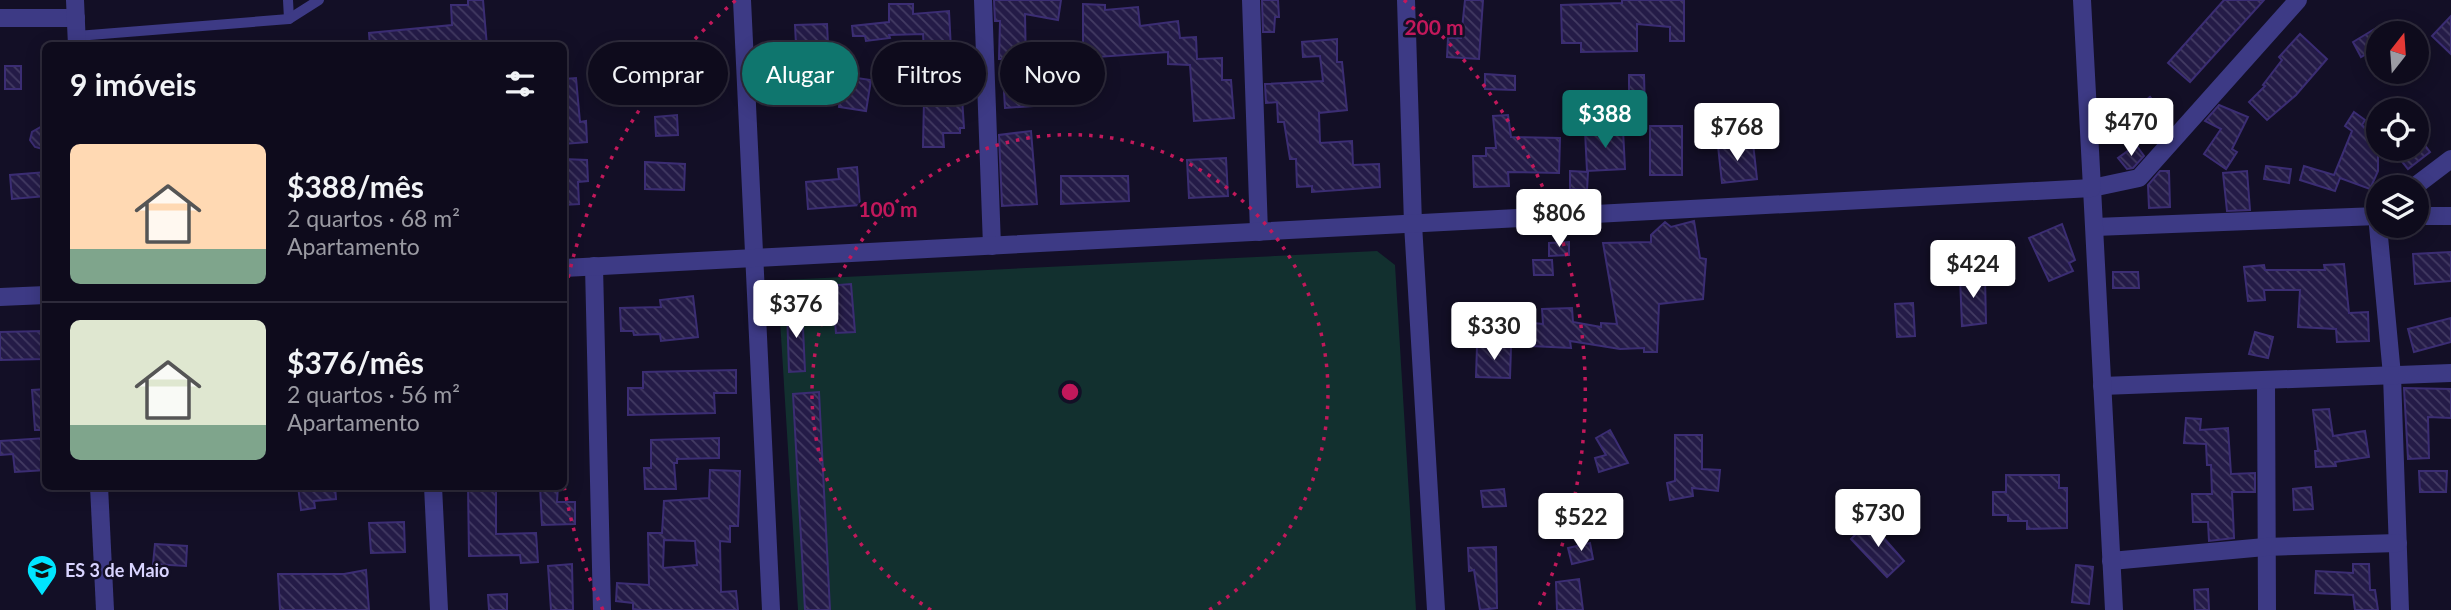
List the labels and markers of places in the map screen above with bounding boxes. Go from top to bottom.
pin: $388 [1564,90,1646,150]
pin: $470 [2090,99,2172,158]
pin: $768 [1696,104,1778,163]
pin: $806 [1518,190,1600,249]
pin: $424 [1932,240,2014,300]
pin: $376 [755,280,837,340]
pin: $330 [1453,302,1535,362]
centre of rings [1058,380,1082,404]
pin: $730 [1837,490,1919,549]
pin: $522 [1540,494,1622,553]
school or university icon: ES 3 de Maio [25,553,59,597]
place label: ES 3 de Maio [65,559,169,581]

